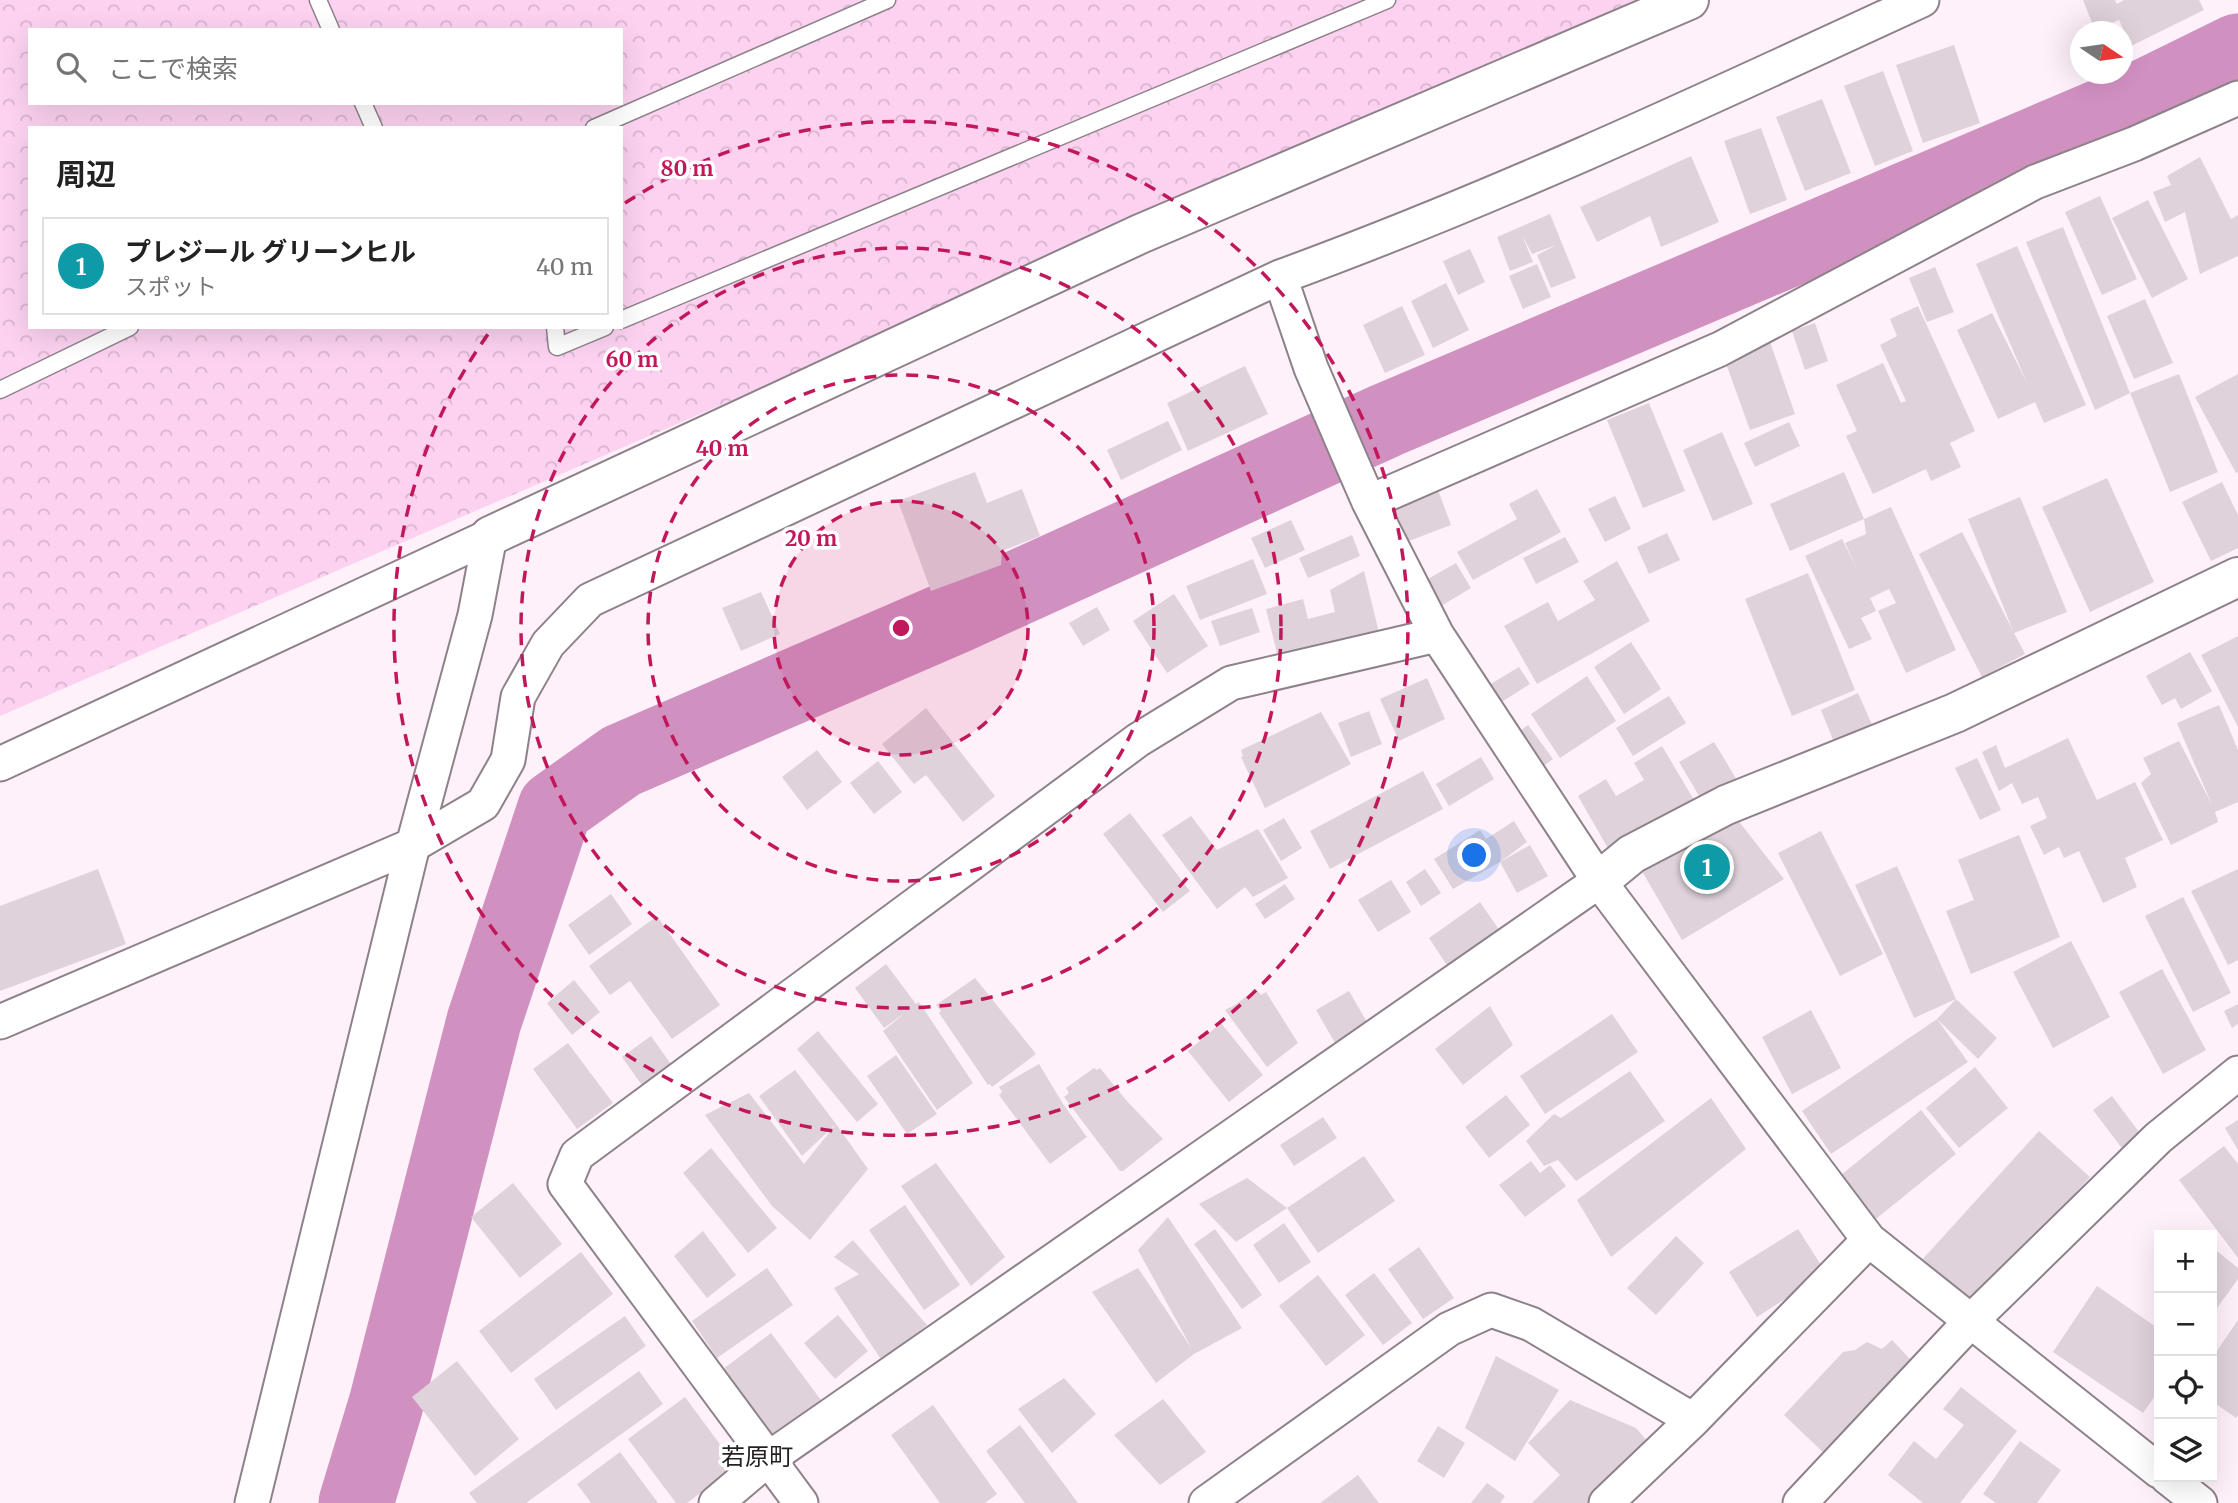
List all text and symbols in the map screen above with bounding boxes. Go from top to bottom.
north arrow [2070,21,2133,84]
search box [28,28,623,105]
icon: search [52,48,90,86]
text: ここで検索 [108,52,238,85]
text: 周辺 [56,155,116,193]
text: 80 m [661,155,713,182]
text: プレジール グリーンヒル [125,235,416,268]
text: 1 [76,252,86,281]
text: 40 m [536,252,593,281]
text: スポット [125,272,217,301]
text: 60 m [606,346,658,373]
text: 40 m [695,435,749,462]
text: 20 m [785,525,837,552]
centre of rings [889,616,913,640]
your location [1457,838,1491,872]
pin: 1 [1684,841,1730,893]
map controls [2154,1230,2217,1482]
button: + [2154,1230,2217,1293]
button: − [2154,1293,2217,1356]
button: locate [2154,1356,2217,1419]
button: layers [2154,1419,2217,1482]
district label: 若原町 [721,1441,793,1472]

